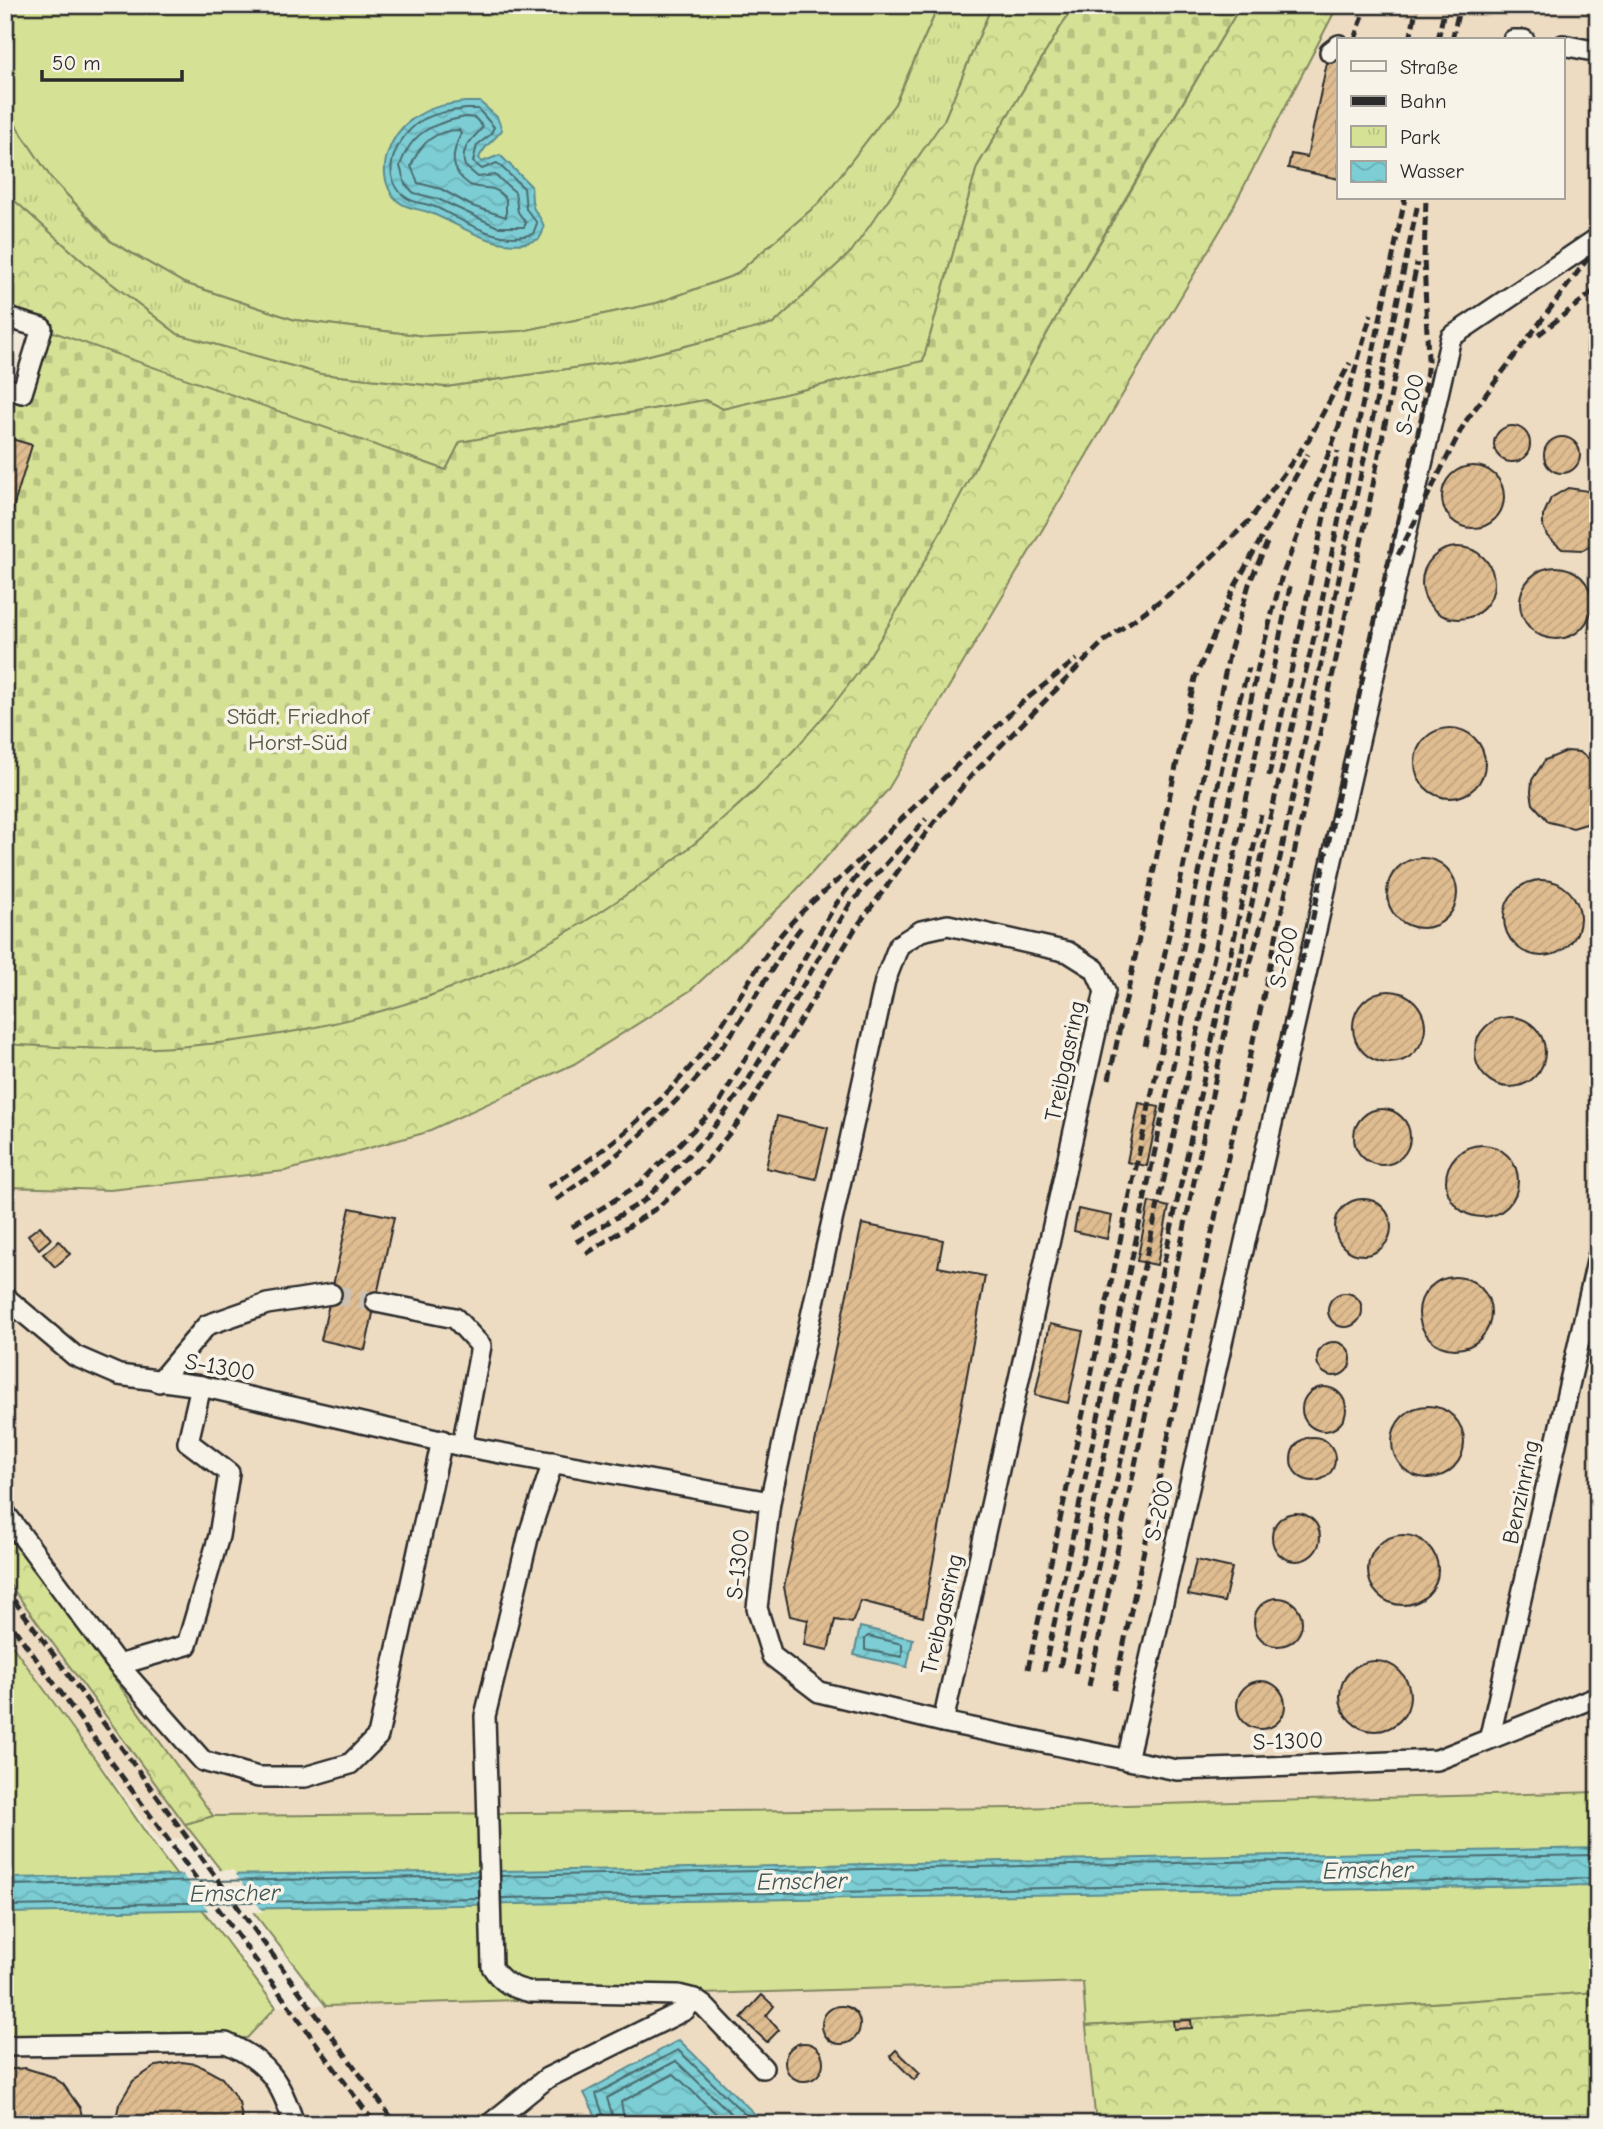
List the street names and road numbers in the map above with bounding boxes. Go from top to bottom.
street label: S-200 [1390,371,1430,437]
street label: S-200 [1264,924,1304,990]
street label: Treibgasring [1039,998,1091,1124]
street label: S-1300 [183,1348,257,1386]
street label: Benzinring [1497,1438,1545,1546]
street label: S-200 [1139,1477,1179,1543]
street label: S-1300 [721,1527,755,1601]
street label: Treibgasring [915,1551,969,1677]
street label: S-1300 [1252,1726,1324,1756]

